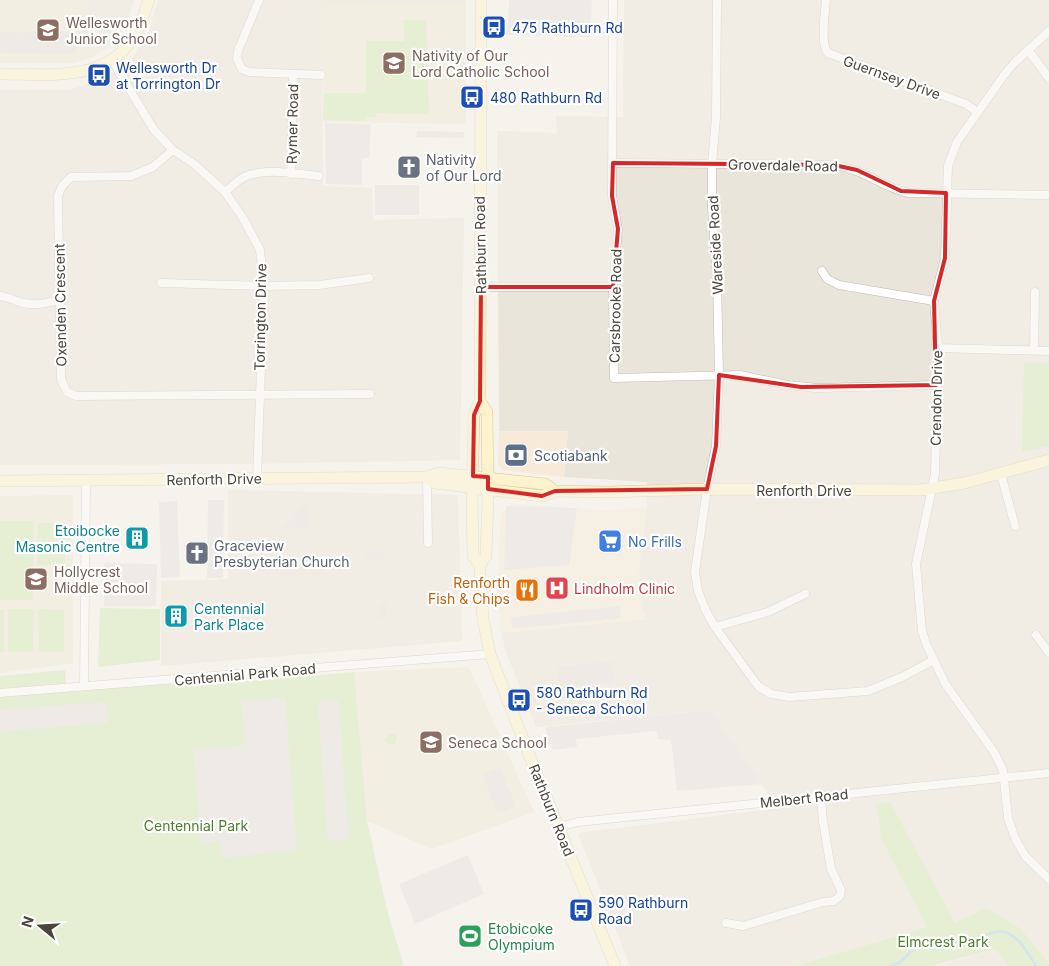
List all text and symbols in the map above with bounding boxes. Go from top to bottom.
place label: Wellesworth Junior School [66,14,157,47]
bus stop icon: 475 Rathburn Rd [481,14,507,40]
school or university icon: Wellesworth Junior School [35,17,61,43]
place label: 475 Rathburn Rd [512,19,623,36]
place label: Nativity of Our Lord Catholic School [412,47,549,80]
school or university icon: Nativity of Our Lord Catholic School [381,50,407,76]
street label: Guernsey Drive [841,51,943,103]
place label: Wellesworth Dr at Torrington Dr [116,59,220,92]
bus stop icon: Wellesworth Dr at Torrington Dr [86,62,112,88]
street label: Rymer Road [283,84,301,164]
bus stop icon: 480 Rathburn Rd [459,84,485,110]
place label: 480 Rathburn Rd [490,89,602,106]
place label: Nativity of Our Lord [426,151,502,184]
church icon: Nativity of Our Lord [396,154,422,180]
street label: Groverdale Road [728,156,838,174]
street label: Wareside Road [704,195,726,295]
street label: Rathburn Road [471,196,489,294]
street label: Oxenden Crescent [50,243,70,367]
street label: Carsbrooke Road [606,249,624,363]
street label: Torrington Drive [251,263,269,371]
street label: Crendon Drive [927,350,945,446]
bank icon: Scotiabank [503,442,529,468]
place label: Scotiabank [534,447,608,464]
street label: Renforth Drive [166,470,262,488]
street label: Renforth Drive [756,482,852,499]
place label: Etoibocke Masonic Centre [16,522,120,555]
building icon: Etoibocke Masonic Centre [124,525,150,551]
supermarket icon: No Frills [597,528,623,554]
place label: No Frills [628,533,682,550]
place label: Graceview Presbyterian Church [214,537,350,570]
church icon: Graceview Presbyterian Church [184,540,210,566]
place label: Hollycrest Middle School [54,563,148,596]
school or university icon: Hollycrest Middle School [23,566,49,592]
place label: Renforth Fish & Chips [428,574,510,607]
hospital icon: Lindholm Clinic [544,575,570,601]
restaurant icon: Renforth Fish & Chips [514,577,540,603]
place label: Lindholm Clinic [574,580,675,597]
place label: Centennial Park Place [194,600,264,633]
building icon: Centennial Park Place [163,603,189,629]
street label: Centennial Park Road [173,659,317,689]
place label: 580 Rathburn Rd - Seneca School [536,684,648,717]
bus stop icon: 580 Rathburn Rd - Seneca School [506,687,532,713]
school or university icon: Seneca School [418,729,444,755]
place label: Seneca School [448,734,547,751]
street label: Rathburn Road [526,761,578,859]
street label: Melbert Road [759,785,849,811]
park label: Centennial Park [144,817,248,834]
place label: 590 Rathburn Road [598,894,688,927]
bus stop icon: 590 Rathburn Road [568,897,594,923]
north arrow [15,901,65,951]
text: N [17,914,37,930]
place label: Etobicoke Olympium [488,920,555,953]
sports icon: Etobicoke Olympium [457,923,483,949]
park label: Elmcrest Park [897,933,989,950]

